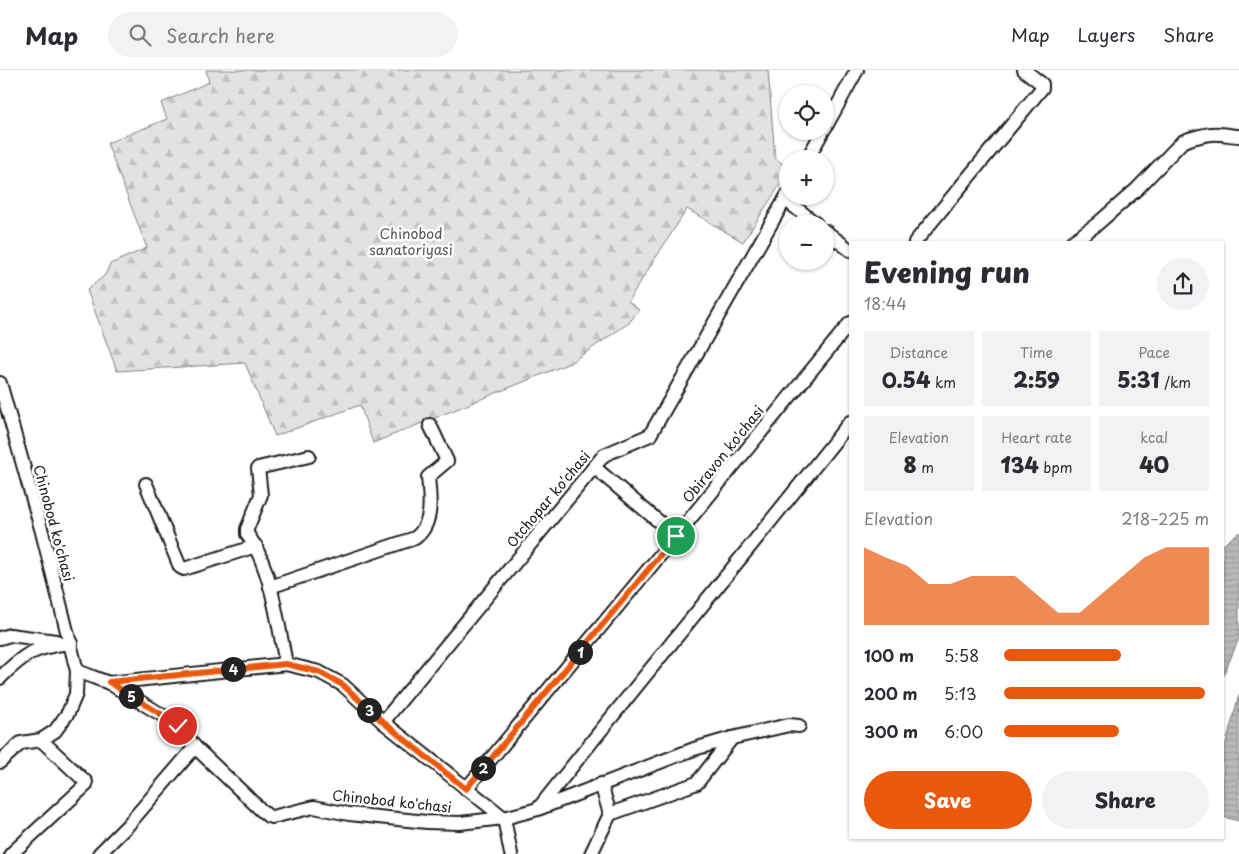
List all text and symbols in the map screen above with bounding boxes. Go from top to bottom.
search box [108,12,458,57]
text: Map [25,17,78,53]
icon: search [126,21,154,49]
text: Search here [166,21,275,49]
text: Map [1011,21,1050,48]
text: Layers [1078,21,1135,48]
text: Share [1163,21,1214,48]
map controls [779,85,834,270]
button: locate [779,85,834,140]
button: + [779,150,834,205]
button: − [779,215,834,270]
park label: Chinobod sanatoriyasi [369,223,453,260]
text: Evening run [864,250,1030,293]
button: share [1157,258,1209,310]
text: 18:44 [864,291,907,315]
text: Distance [889,342,948,363]
text: Time [1020,342,1053,363]
text: Pace [1138,342,1170,363]
text: 0.54 [882,363,930,395]
text: 2:59 [1013,363,1060,395]
text: 5:31 [1117,363,1160,395]
text: km [930,372,956,393]
text: /km [1160,372,1191,393]
street label: Obiravon ko'chasi [677,401,769,507]
text: Elevation [889,427,949,448]
text: Heart rate [1001,427,1072,448]
text: kcal [1140,427,1168,448]
street label: Otchopar ko'chasi [501,446,595,552]
text: 8 [904,448,917,480]
text: 134 [1001,448,1039,480]
text: 40 [1139,448,1169,480]
text: m [917,457,934,478]
text: bpm [1039,457,1072,478]
street label: Chinobod ko'chasi [28,462,80,584]
text: Elevation [864,506,933,530]
text: 218–225 m [1121,506,1209,530]
pin [655,515,697,557]
icon: arrive [662,522,690,550]
pin: 1 [568,640,592,664]
text: 1 [577,642,584,663]
text: 100 m [864,643,914,667]
text: 5:58 [944,643,979,667]
pin: 4 [220,656,246,682]
text: 4 [229,659,238,680]
text: 200 m [864,681,918,705]
text: 5:13 [944,681,977,705]
pin: 5 [118,684,144,708]
text: 5 [127,686,136,707]
pin: 3 [356,698,382,722]
text: 3 [365,700,374,721]
pin [157,705,199,747]
icon: check [164,712,192,740]
text: 300 m [864,719,918,743]
text: 6:00 [944,719,983,743]
pin: 2 [470,756,496,780]
text: 2 [479,758,488,779]
button: Save [864,771,1032,829]
button: Share [1042,771,1209,829]
street label: Chinobod ko'chasi [331,784,453,818]

